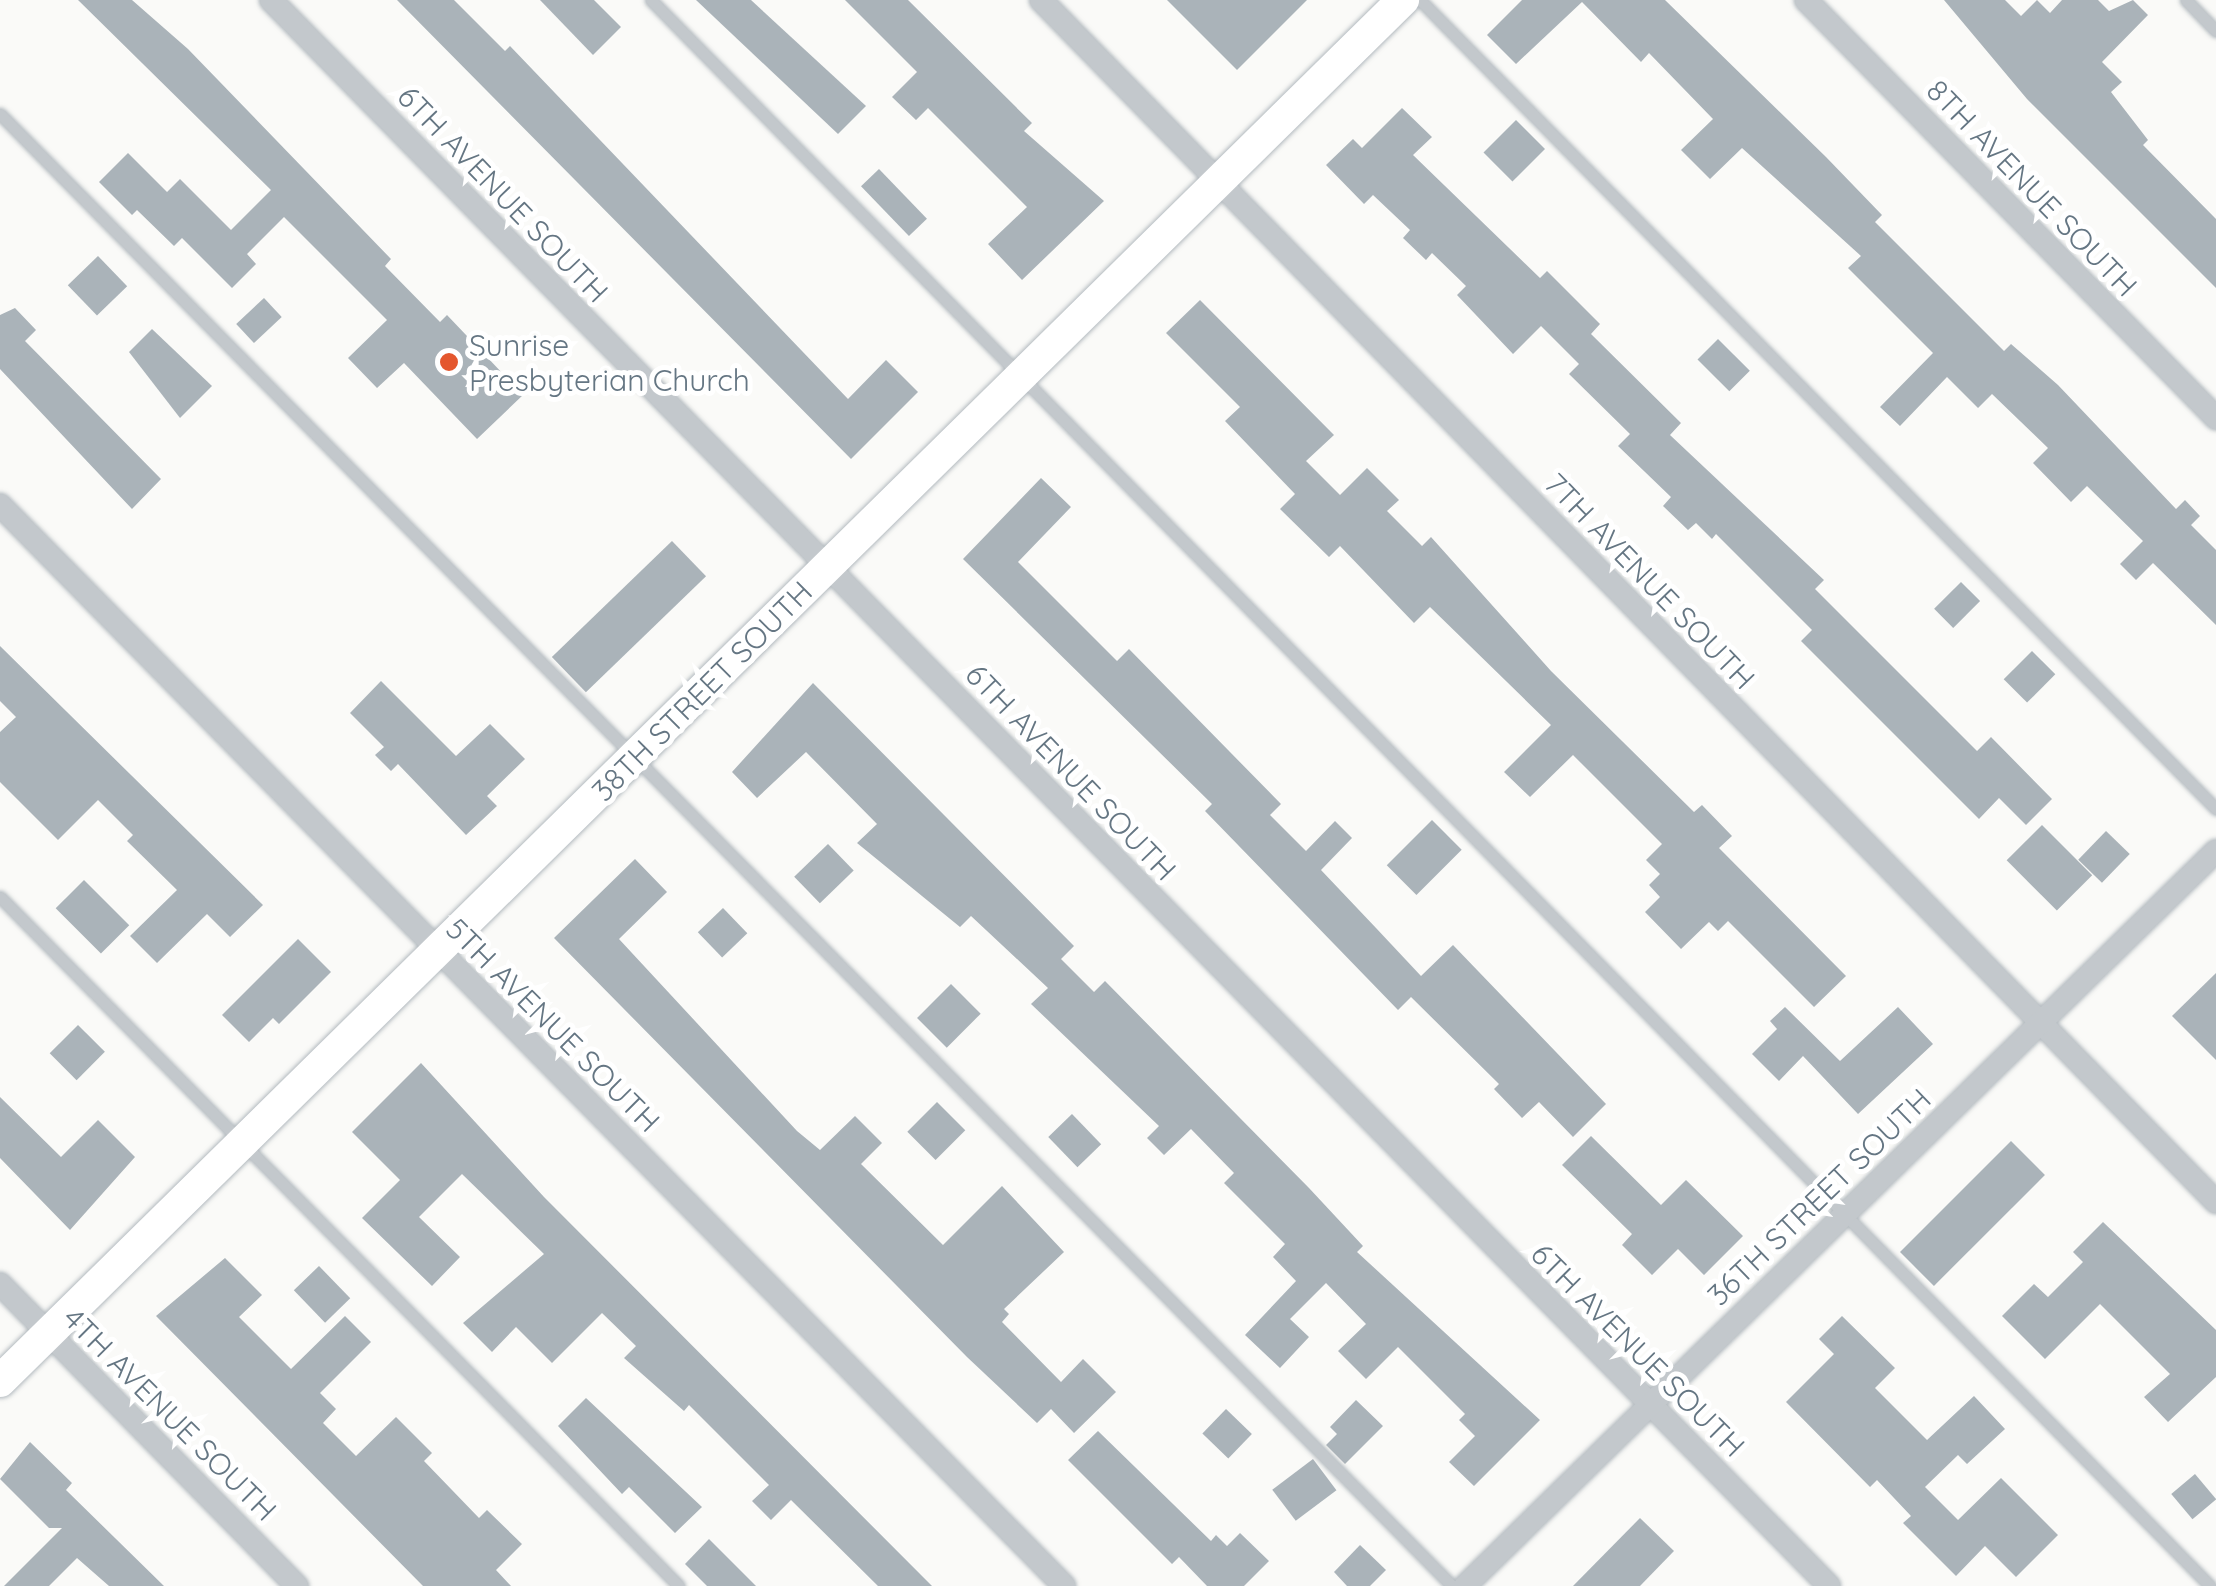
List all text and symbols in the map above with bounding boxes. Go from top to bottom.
street label: 8TH AVENUE SOUTH [1919,72,2145,304]
street label: 6TH AVENUE SOUTH [390,78,616,310]
place label: Sunrise Presbyterian Church [469,327,750,398]
marker: Sunrise Presbyterian Church [438,351,460,373]
street label: 7TH AVENUE SOUTH [1538,466,1762,696]
street label: 38TH STREET SOUTH [585,574,819,808]
street label: 6TH AVENUE SOUTH [958,656,1184,888]
street label: 5TH AVENUE SOUTH [439,911,667,1139]
street label: 36TH STREET SOUTH [1700,1081,1938,1313]
street label: 6TH AVENUE SOUTH [1524,1236,1752,1464]
street label: 4TH AVENUE SOUTH [56,1300,284,1528]

